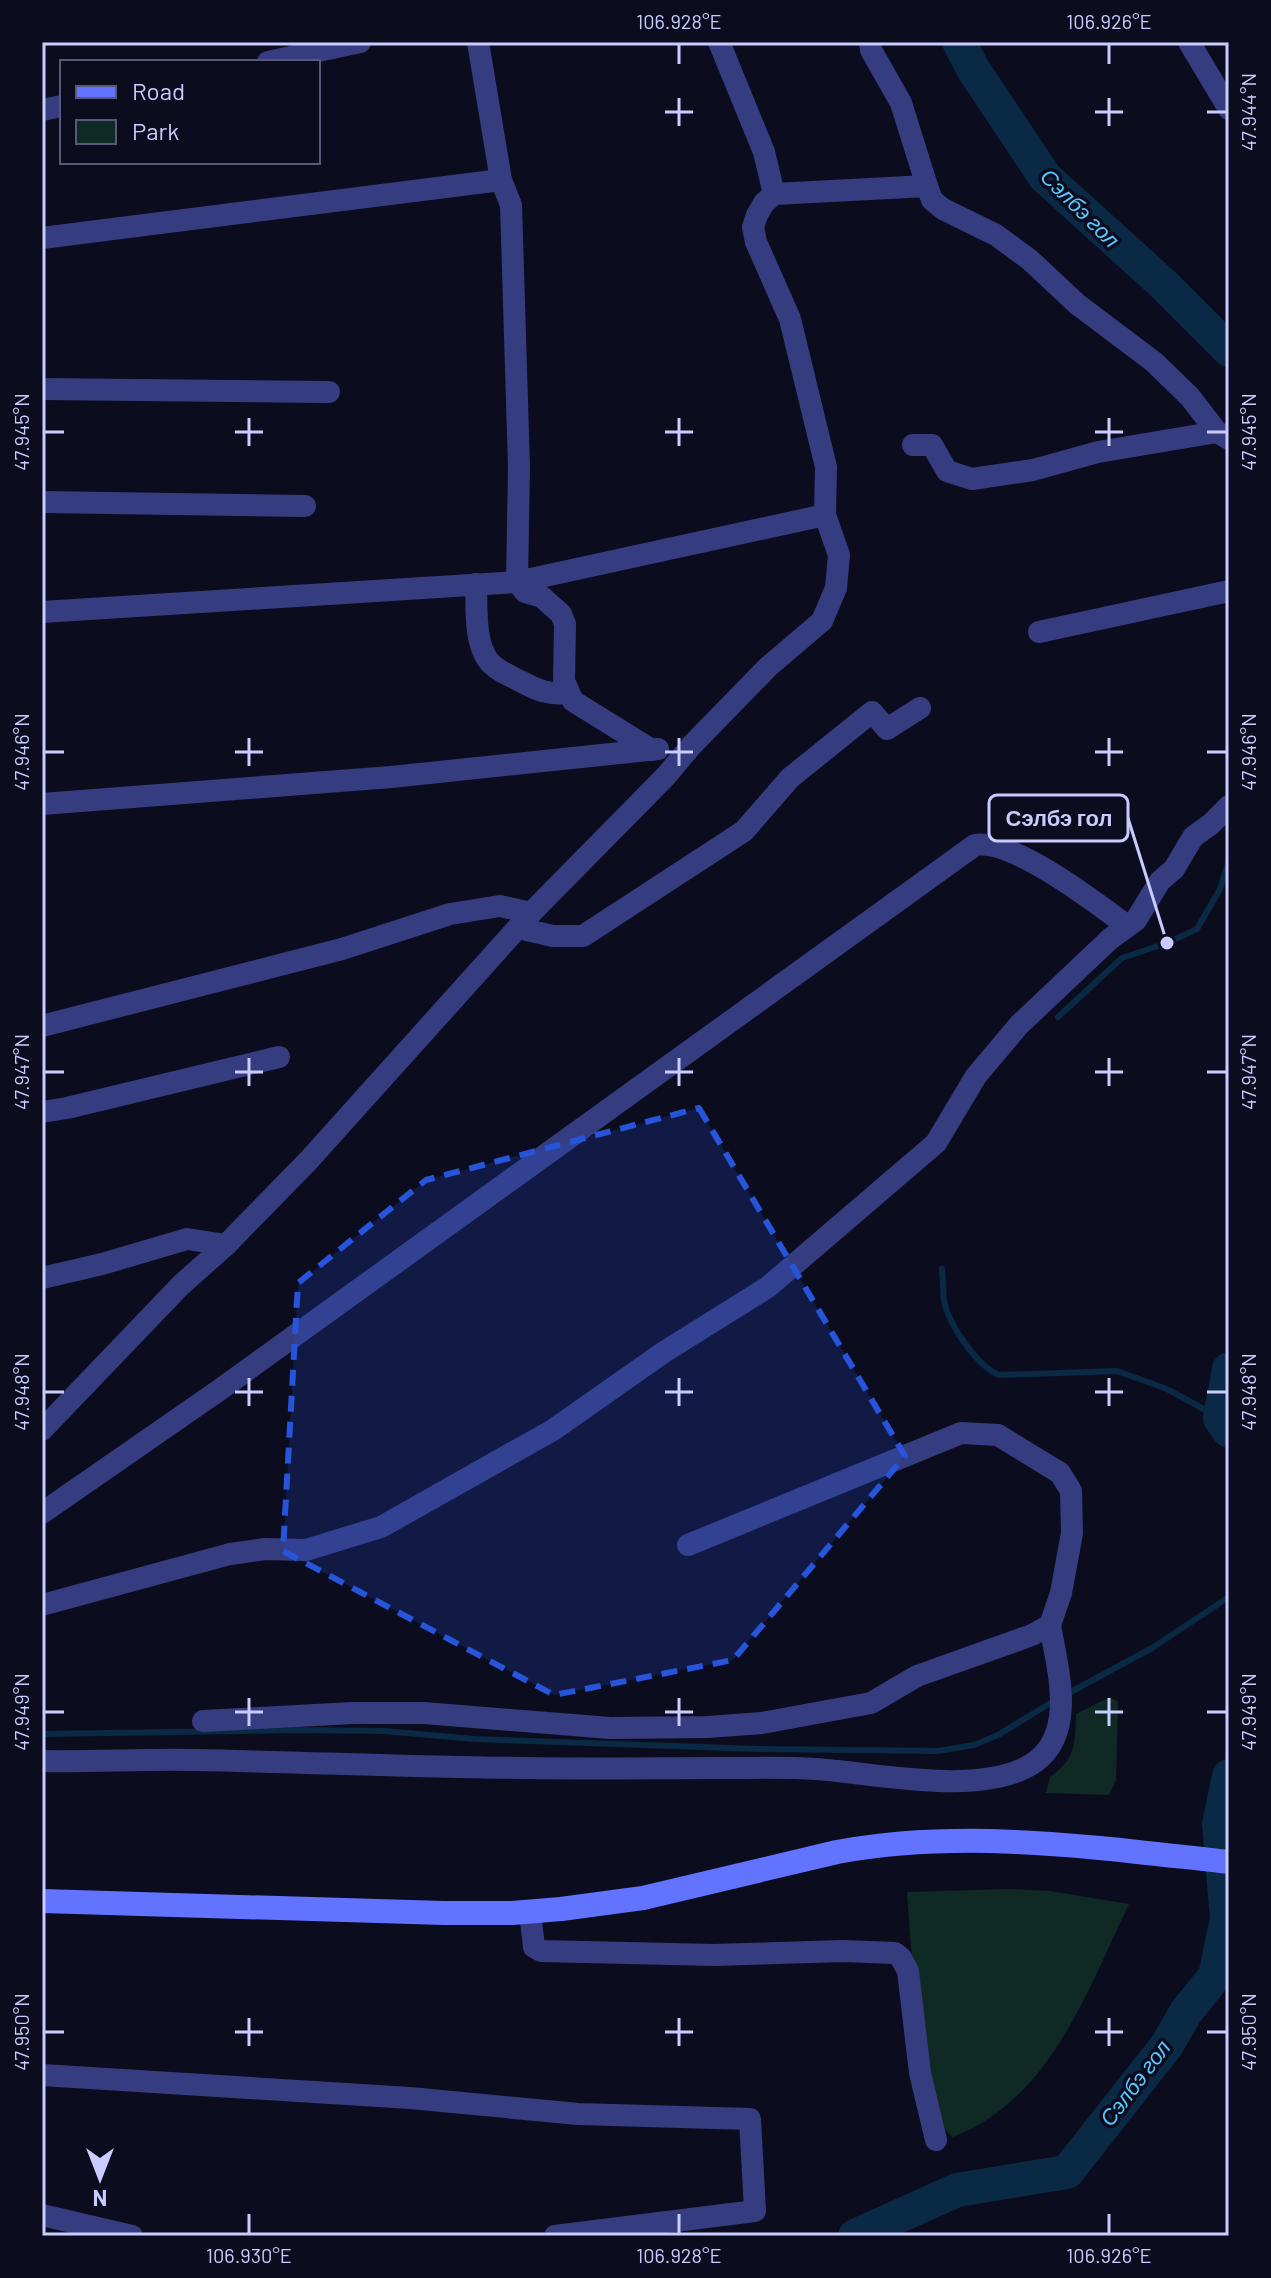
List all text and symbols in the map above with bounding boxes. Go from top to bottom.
text: 106.928°E [636,9,722,33]
text: 106.926°E [1066,9,1152,33]
legend [60,60,320,164]
text: 47.944°N [1236,73,1260,151]
text: Road [132,76,185,105]
text: Park [132,116,179,145]
water label: Сэлбэ гол [1036,162,1126,252]
text: 47.945°N [9,393,33,471]
text: 47.945°N [1236,393,1260,471]
text: 47.946°N [9,713,33,791]
text: 47.946°N [1236,713,1260,791]
callout: Сэлбэ гол [989,795,1128,841]
text: Сэлбэ гол [1006,804,1112,830]
text: 47.947°N [9,1034,33,1110]
text: 47.947°N [1236,1034,1260,1110]
text: 47.948°N [9,1353,33,1431]
text: 47.948°N [1236,1353,1260,1431]
text: 47.949°N [9,1673,33,1751]
text: 47.949°N [1236,1673,1260,1751]
text: 47.950°N [9,1993,33,2071]
text: 47.950°N [1236,1993,1260,2071]
water label: Сэлбэ гол [1093,2034,1175,2130]
north arrow [60,2138,140,2218]
text: N [93,2186,107,2212]
text: 106.930°E [206,2243,292,2267]
text: 106.928°E [636,2243,722,2267]
text: 106.926°E [1066,2243,1152,2267]

